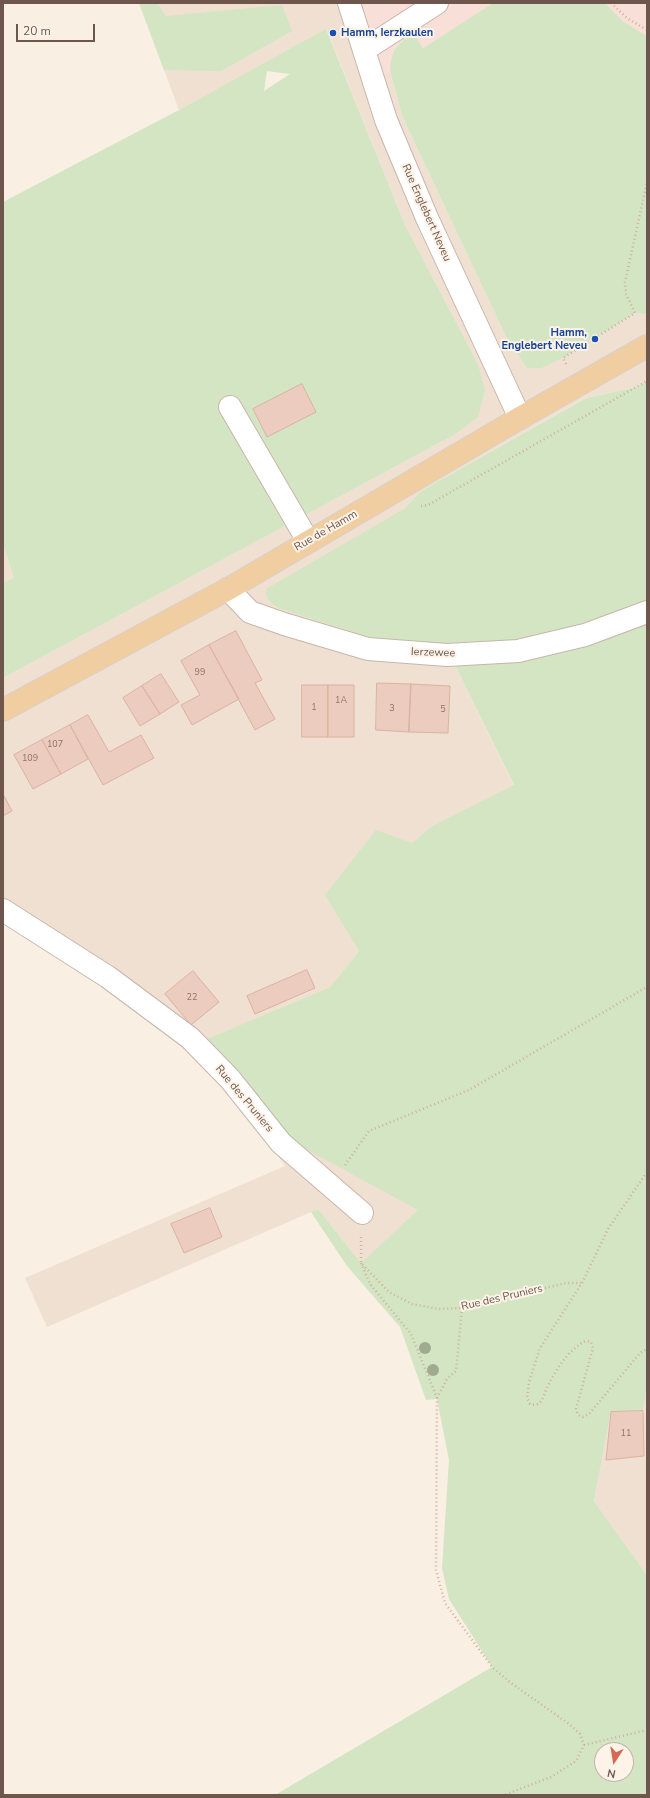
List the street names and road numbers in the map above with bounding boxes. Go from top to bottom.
street label: Rue Englebert Neveu [399,162,453,264]
street label: Rue de Hamm [292,508,360,554]
street label: Ierzewee [411,646,455,660]
street label: Rue des Pruniers [212,1063,276,1135]
street label: Rue des Pruniers [460,1282,544,1314]

